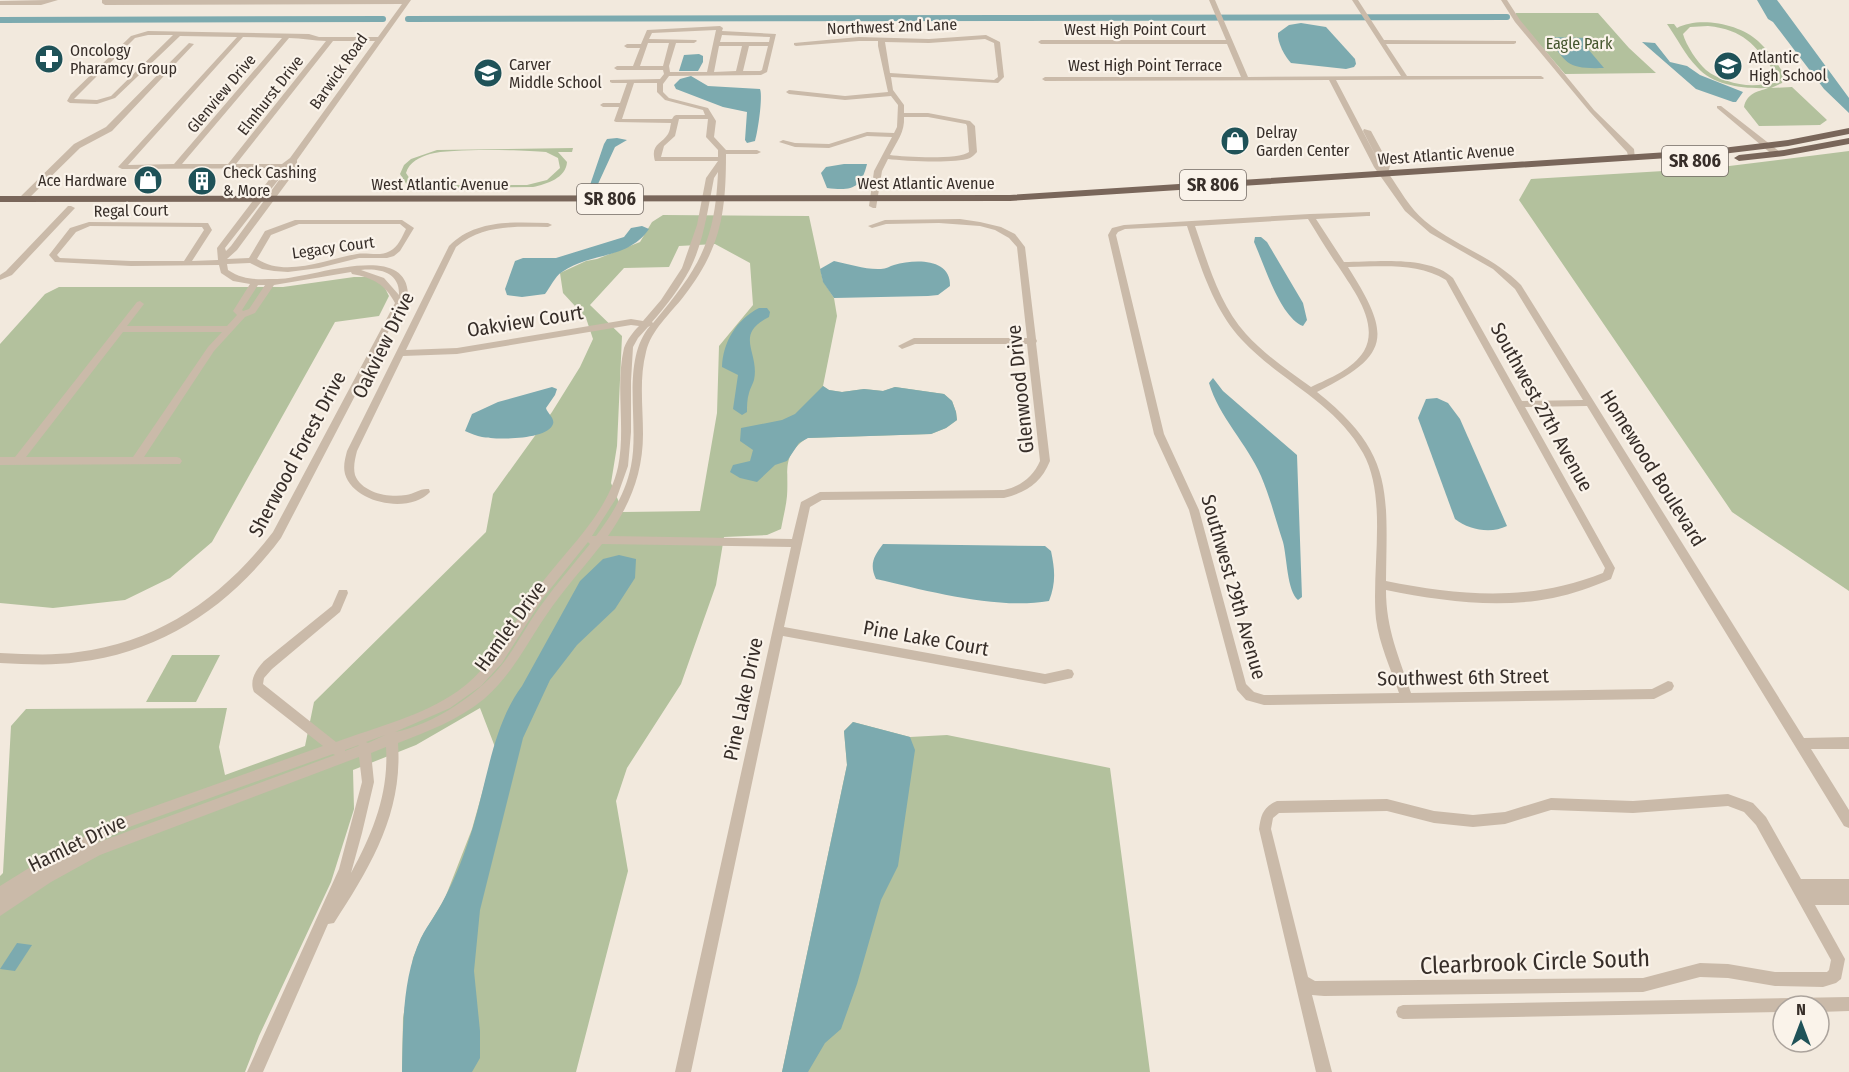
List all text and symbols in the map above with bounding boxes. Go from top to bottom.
street label: Northwest 2nd Lane [826,15,958,38]
street label: West High Point Court [1064,20,1207,39]
street label: Barwick Road [305,30,371,113]
park label: Eagle Park [1546,34,1613,53]
place label: Oncology Pharamcy Group [70,41,177,78]
pharmacy icon: Oncology Pharamcy Group [33,43,65,75]
place label: Atlantic High School [1749,48,1827,85]
street label: Glenview Drive [183,50,260,136]
school or university icon: Atlantic High School [1712,50,1744,82]
street label: Elmhurst Drive [233,52,307,139]
place label: Carver Middle School [509,55,602,92]
street label: West High Point Terrace [1068,56,1222,75]
school or university icon: Carver Middle School [472,57,504,89]
place label: Delray Garden Center [1256,123,1350,160]
shop icon: Delray Garden Center [1219,125,1251,157]
street label: West Atlantic Avenue [1377,140,1515,169]
road number: SR 806 [1662,146,1728,176]
place label: Check Cashing & More [223,163,317,200]
shop icon: Ace Hardware [132,164,164,196]
building icon: Check Cashing & More [186,165,218,197]
road number: SR 806 [1180,170,1246,200]
place label: Ace Hardware [38,171,127,190]
street label: West Atlantic Avenue [857,174,995,193]
street label: West Atlantic Avenue [371,175,509,194]
road number: SR 806 [577,184,643,214]
street label: Regal Court [94,200,169,221]
street label: Legacy Court [291,232,376,263]
street label: Oakview Drive [347,288,419,402]
street label: Oakview Court [465,300,585,342]
street label: Southwest 27th Avenue [1486,318,1598,496]
street label: Glenwood Drive [1001,324,1039,454]
street label: Sherwood Forest Drive [243,367,351,541]
street label: Homewood Boulevard [1595,385,1711,551]
street label: Southwest 29th Avenue [1196,492,1272,682]
street label: Hamlet Drive [469,576,551,676]
street label: Pine Lake Court [861,615,991,661]
street label: Pine Lake Drive [718,635,768,763]
street label: Southwest 6th Street [1377,663,1549,690]
street label: Hamlet Drive [24,809,130,877]
street label: Clearbrook Circle South [1420,944,1650,980]
north arrow [1771,994,1831,1054]
text: N [1796,1000,1806,1019]

